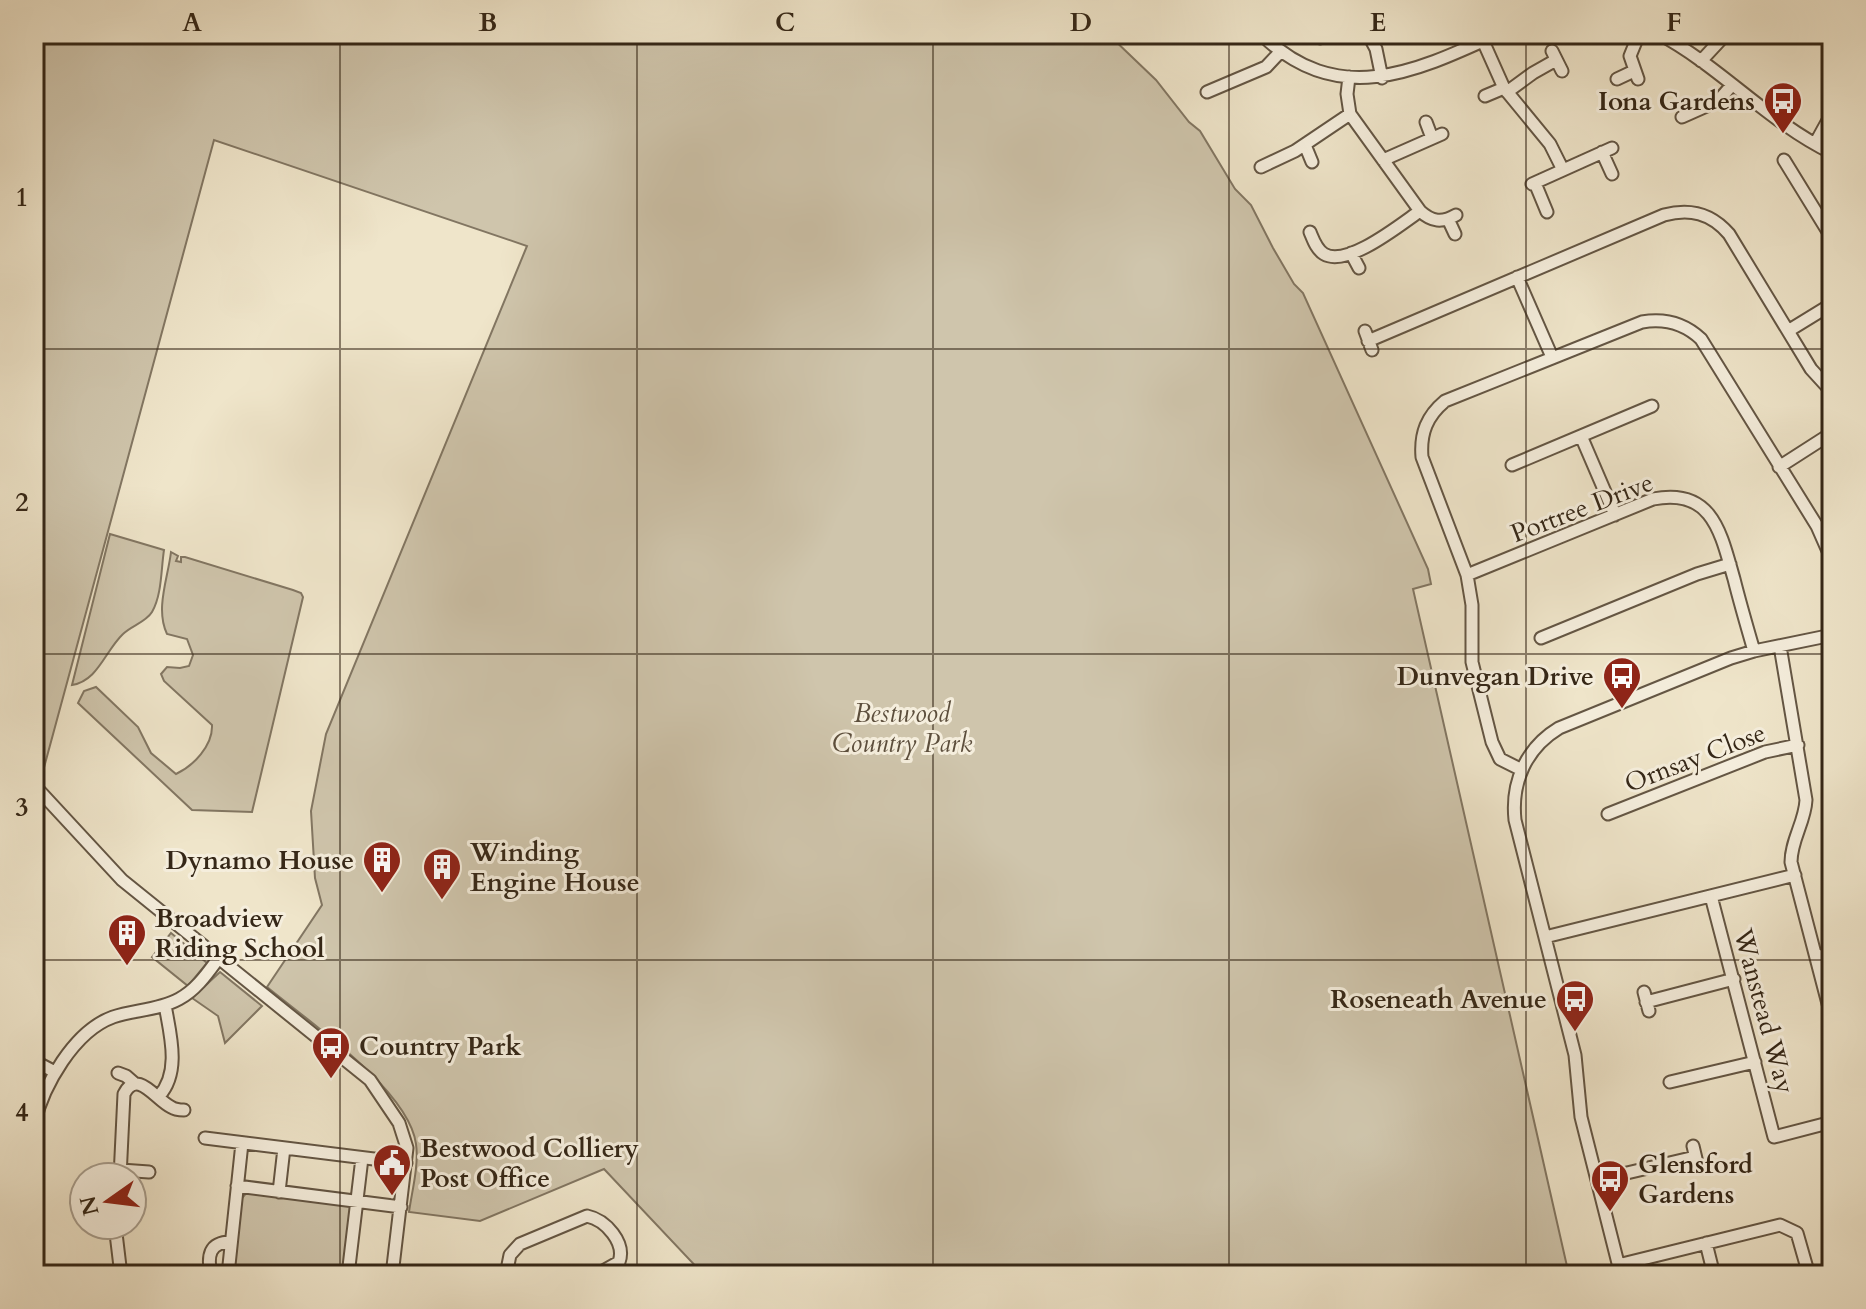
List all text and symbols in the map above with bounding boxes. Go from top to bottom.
text: A [182,5,202,40]
text: B [479,5,497,40]
text: C [775,5,795,40]
text: D [1070,5,1092,40]
text: E [1370,5,1386,40]
text: F [1666,5,1682,40]
bus stop icon: Iona Gardens [1762,80,1804,135]
place label: Iona Gardens [1598,84,1755,119]
text: 1 [15,180,29,215]
street label: Portree Drive [1506,465,1658,551]
text: 2 [15,485,29,520]
bus stop icon: Dunvegan Drive [1601,655,1643,710]
place label: Dunvegan Drive [1397,659,1594,694]
park label: Bestwood Country Park [832,696,972,761]
street label: Ornsay Close [1619,715,1771,801]
text: 3 [15,790,29,825]
place label: Winding Engine House [469,835,640,900]
building icon: Dynamo House [361,839,403,894]
place label: Dynamo House [165,843,354,878]
building icon: Winding Engine House [421,846,463,901]
place label: Broadview Riding School [155,901,325,966]
building icon: Broadview Riding School [106,912,148,967]
street label: Wanstead Way [1725,924,1803,1097]
bus stop icon: Roseneath Avenue [1554,978,1596,1033]
place label: Roseneath Avenue [1330,982,1547,1017]
bus stop icon: Country Park [310,1025,352,1080]
place label: Country Park [359,1029,522,1064]
text: 4 [15,1095,29,1130]
place label: Bestwood Colliery Post Office [420,1131,639,1196]
public building icon: Bestwood Colliery Post Office [371,1142,413,1197]
place label: Glensford Gardens [1638,1147,1753,1212]
bus stop icon: Glensford Gardens [1589,1158,1631,1213]
north arrow [68,1161,148,1241]
text: N [73,1193,106,1218]

